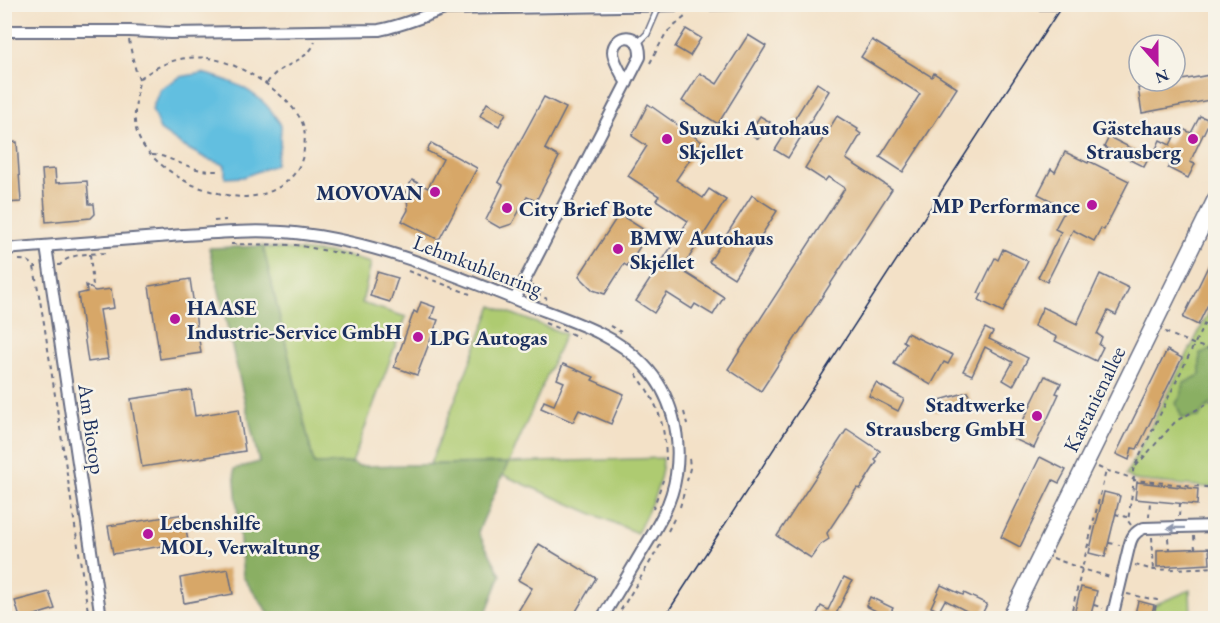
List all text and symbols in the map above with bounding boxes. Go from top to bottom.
north arrow [1127,33,1187,93]
text: N [1152,64,1172,89]
place label: Suzuki Autohaus Skjellet [679,114,829,165]
place label: Gästehaus Strausberg [1086,114,1181,165]
marker: Suzuki Autohaus Skjellet [660,132,674,146]
marker: Gästehaus Strausberg [1186,132,1200,146]
place label: MOVOVAN [316,179,423,206]
marker: MOVOVAN [428,185,442,199]
place label: MP Performance [932,192,1080,219]
place label: City Brief Bote [519,195,653,222]
marker: MP Performance [1085,198,1099,212]
marker: City Brief Bote [500,201,514,215]
place label: BMW Autohaus Skjellet [630,224,773,275]
street label: Lehmkuhlenring [410,228,547,302]
marker: BMW Autohaus Skjellet [611,242,625,256]
place label: HAASE Industrie-Service GmbH [187,294,402,345]
marker: HAASE Industrie-Service GmbH [168,312,182,326]
place label: LPG Autogas [430,324,547,351]
marker: LPG Autogas [411,330,425,344]
street label: Kastanienallee [1057,342,1131,456]
street label: Am Biotop [72,381,112,476]
place label: Stadtwerke Strausberg GmbH [866,391,1025,442]
marker: Stadtwerke Strausberg GmbH [1030,409,1044,423]
place label: Lebenshilfe MOL, Verwaltung [160,509,320,560]
one-way arrow [1166,523,1185,532]
marker: Lebenshilfe MOL, Verwaltung [141,527,155,541]

